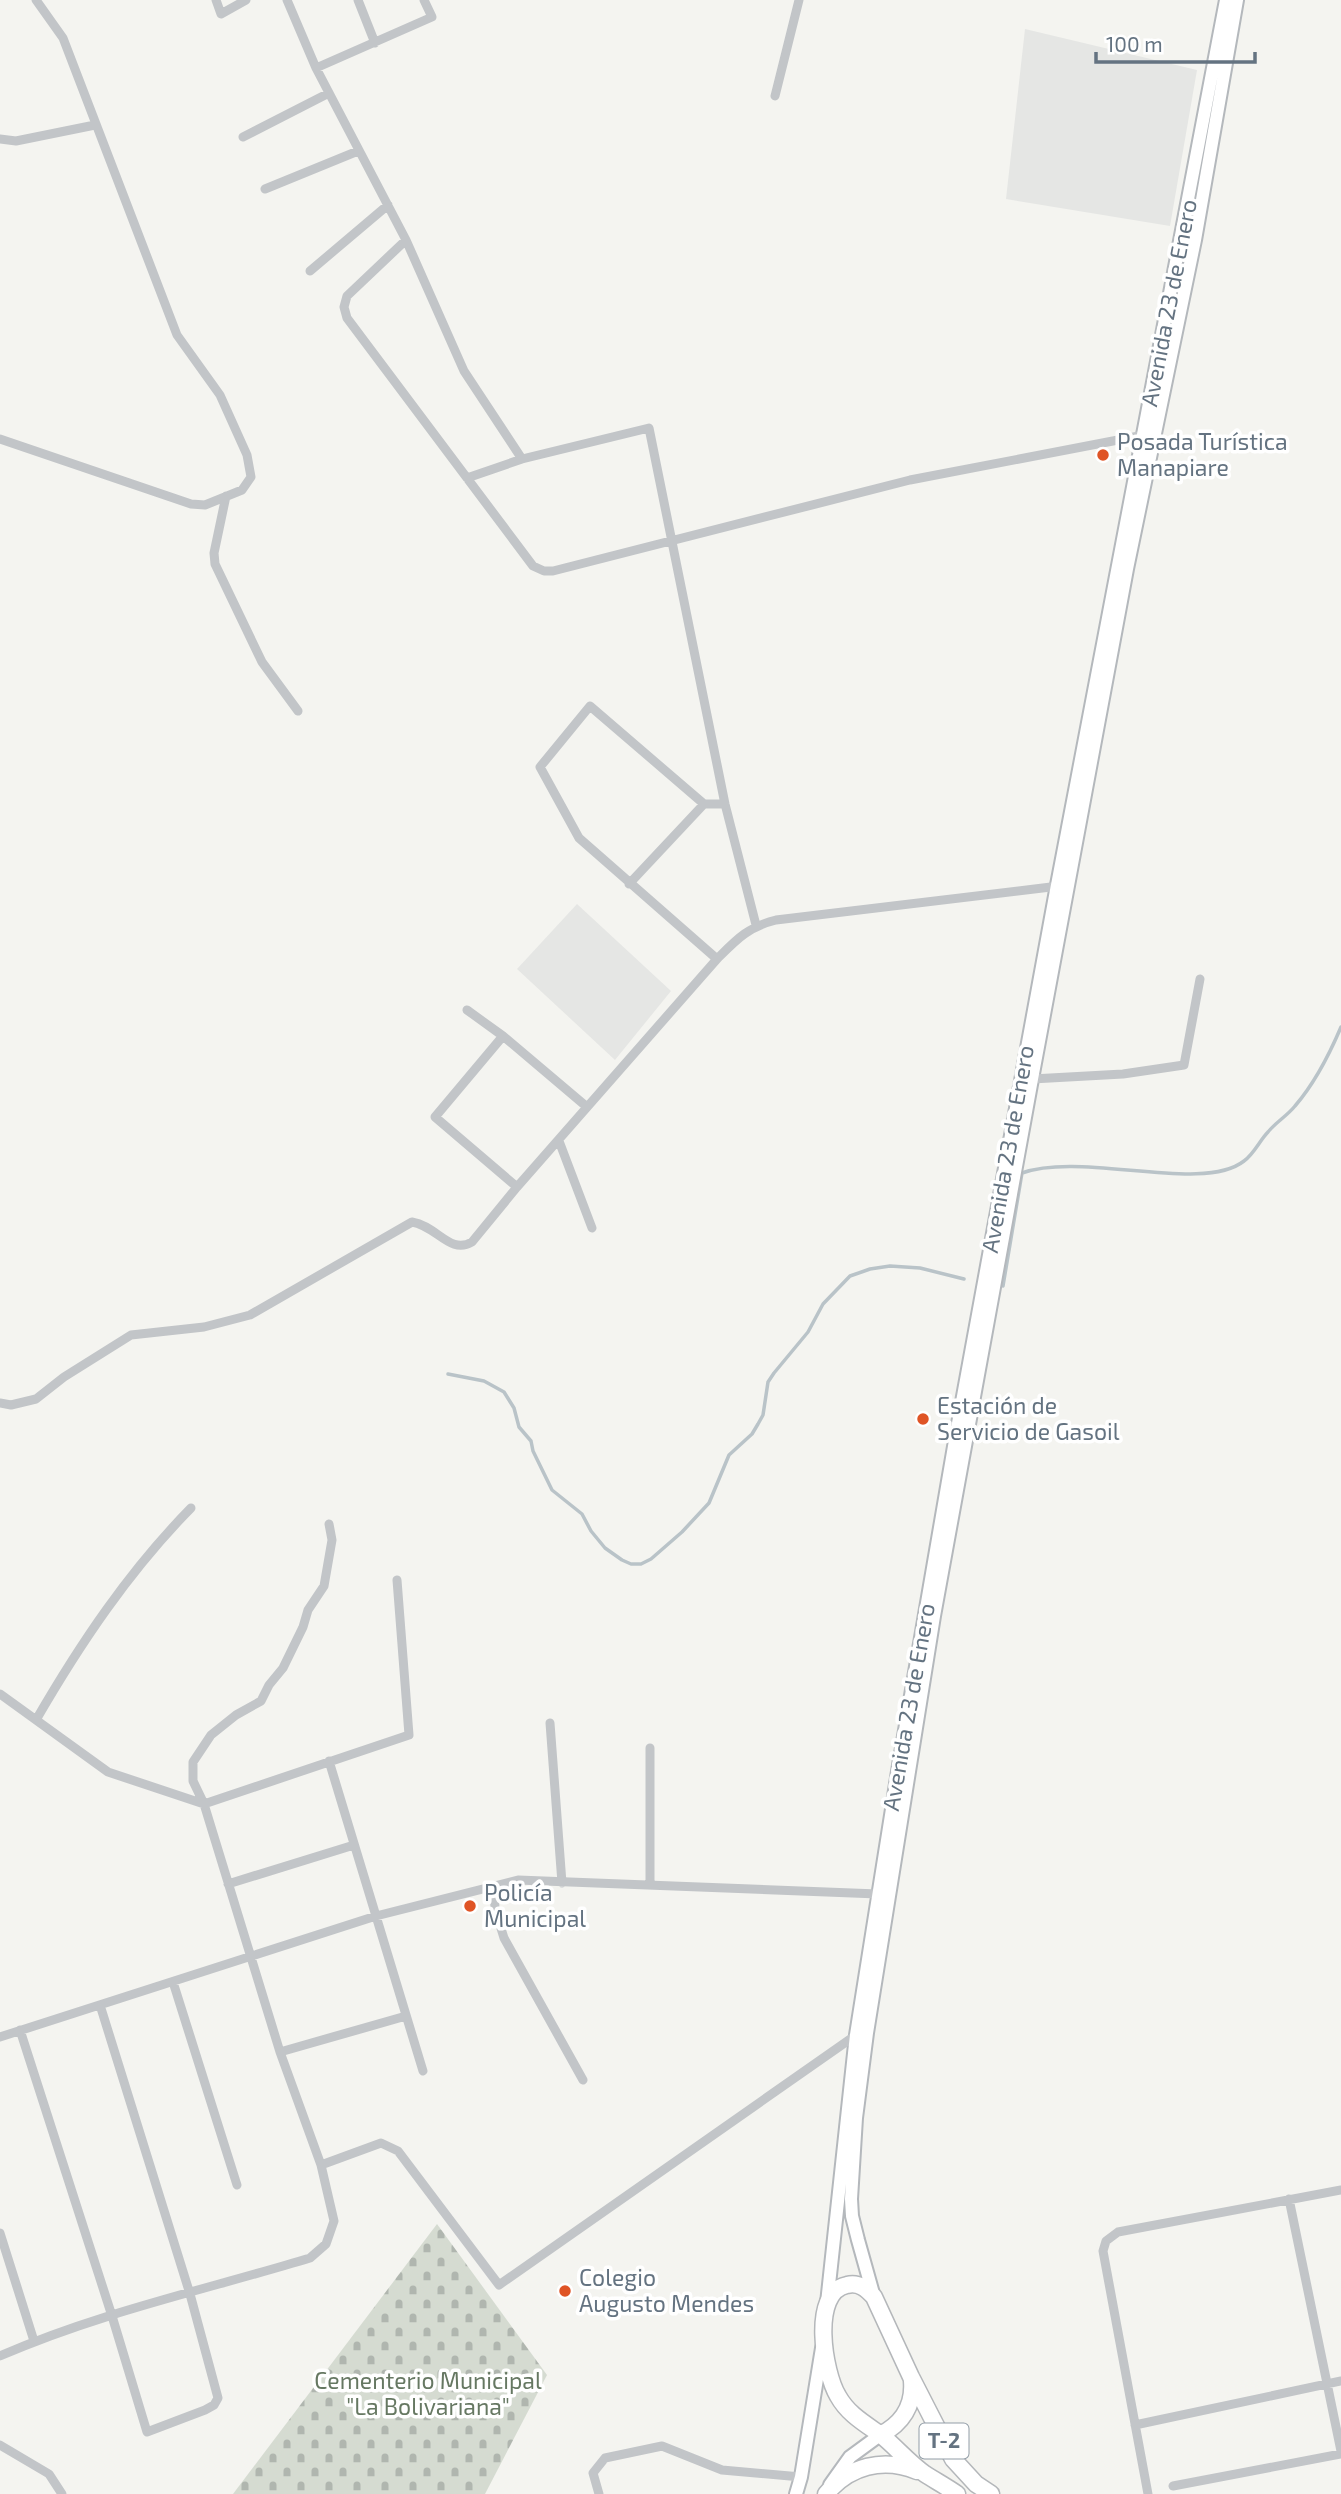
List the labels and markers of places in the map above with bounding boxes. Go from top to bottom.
place label: Posada Turística Manapiare [1117,427,1288,481]
marker: Posada Turística Manapiare [1095,447,1111,463]
place label: Estación de Servicio de Gasoil [937,1391,1120,1445]
marker: Estación de Servicio de Gasoil [915,1411,931,1427]
place label: Policía Municipal [484,1878,586,1932]
marker: Policía Municipal [462,1898,478,1914]
place label: Colegio Augusto Mendes [579,2263,754,2317]
marker: Colegio Augusto Mendes [557,2283,573,2299]

